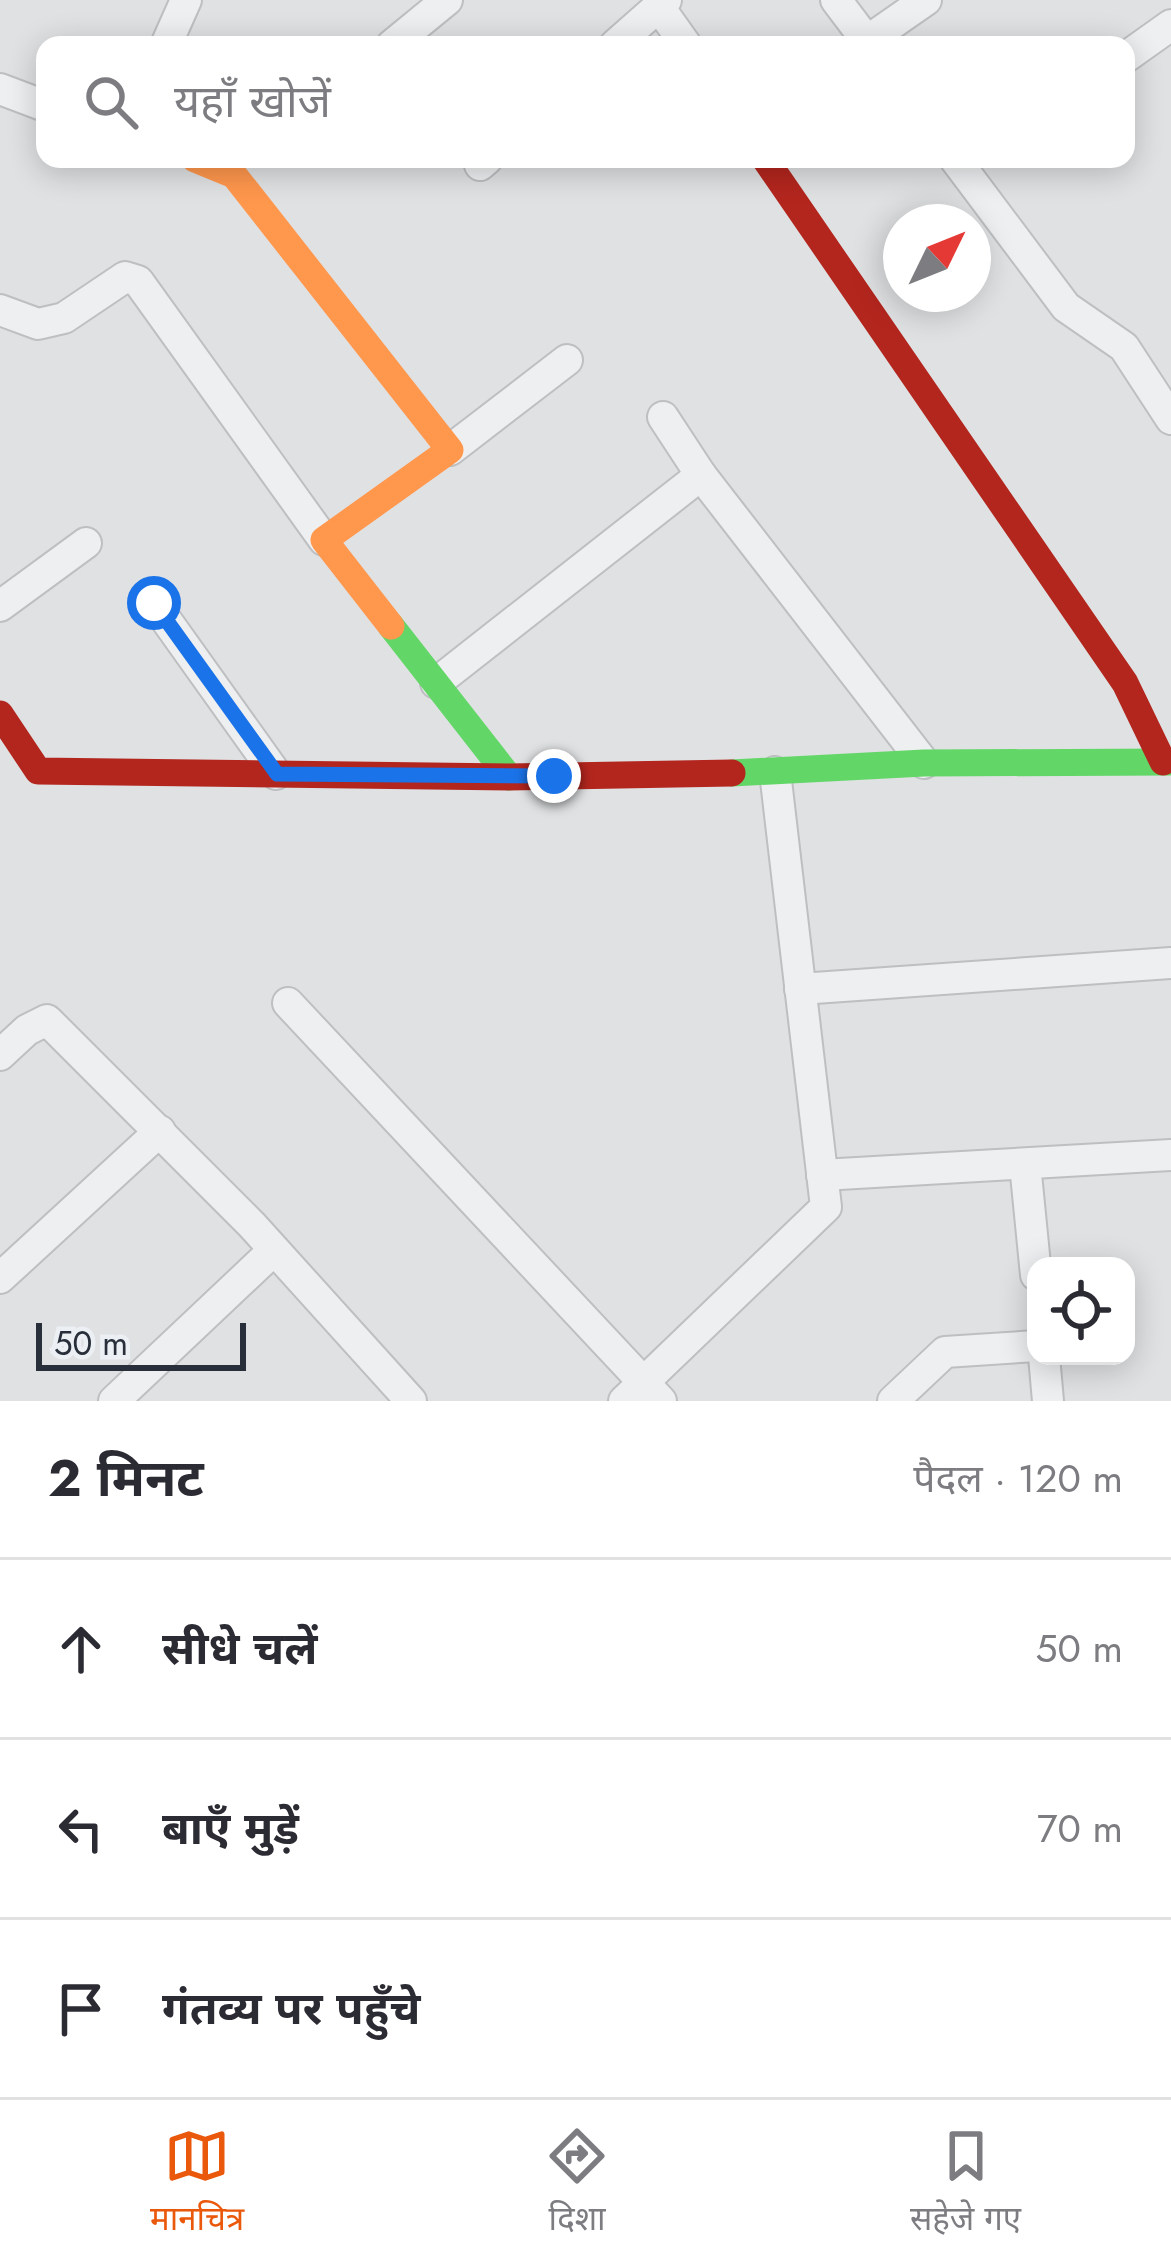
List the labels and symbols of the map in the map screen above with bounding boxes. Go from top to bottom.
north arrow [883,204,991,312]
route start [127,576,181,630]
route end [527,749,581,803]
scale bar [36,1317,246,1370]

